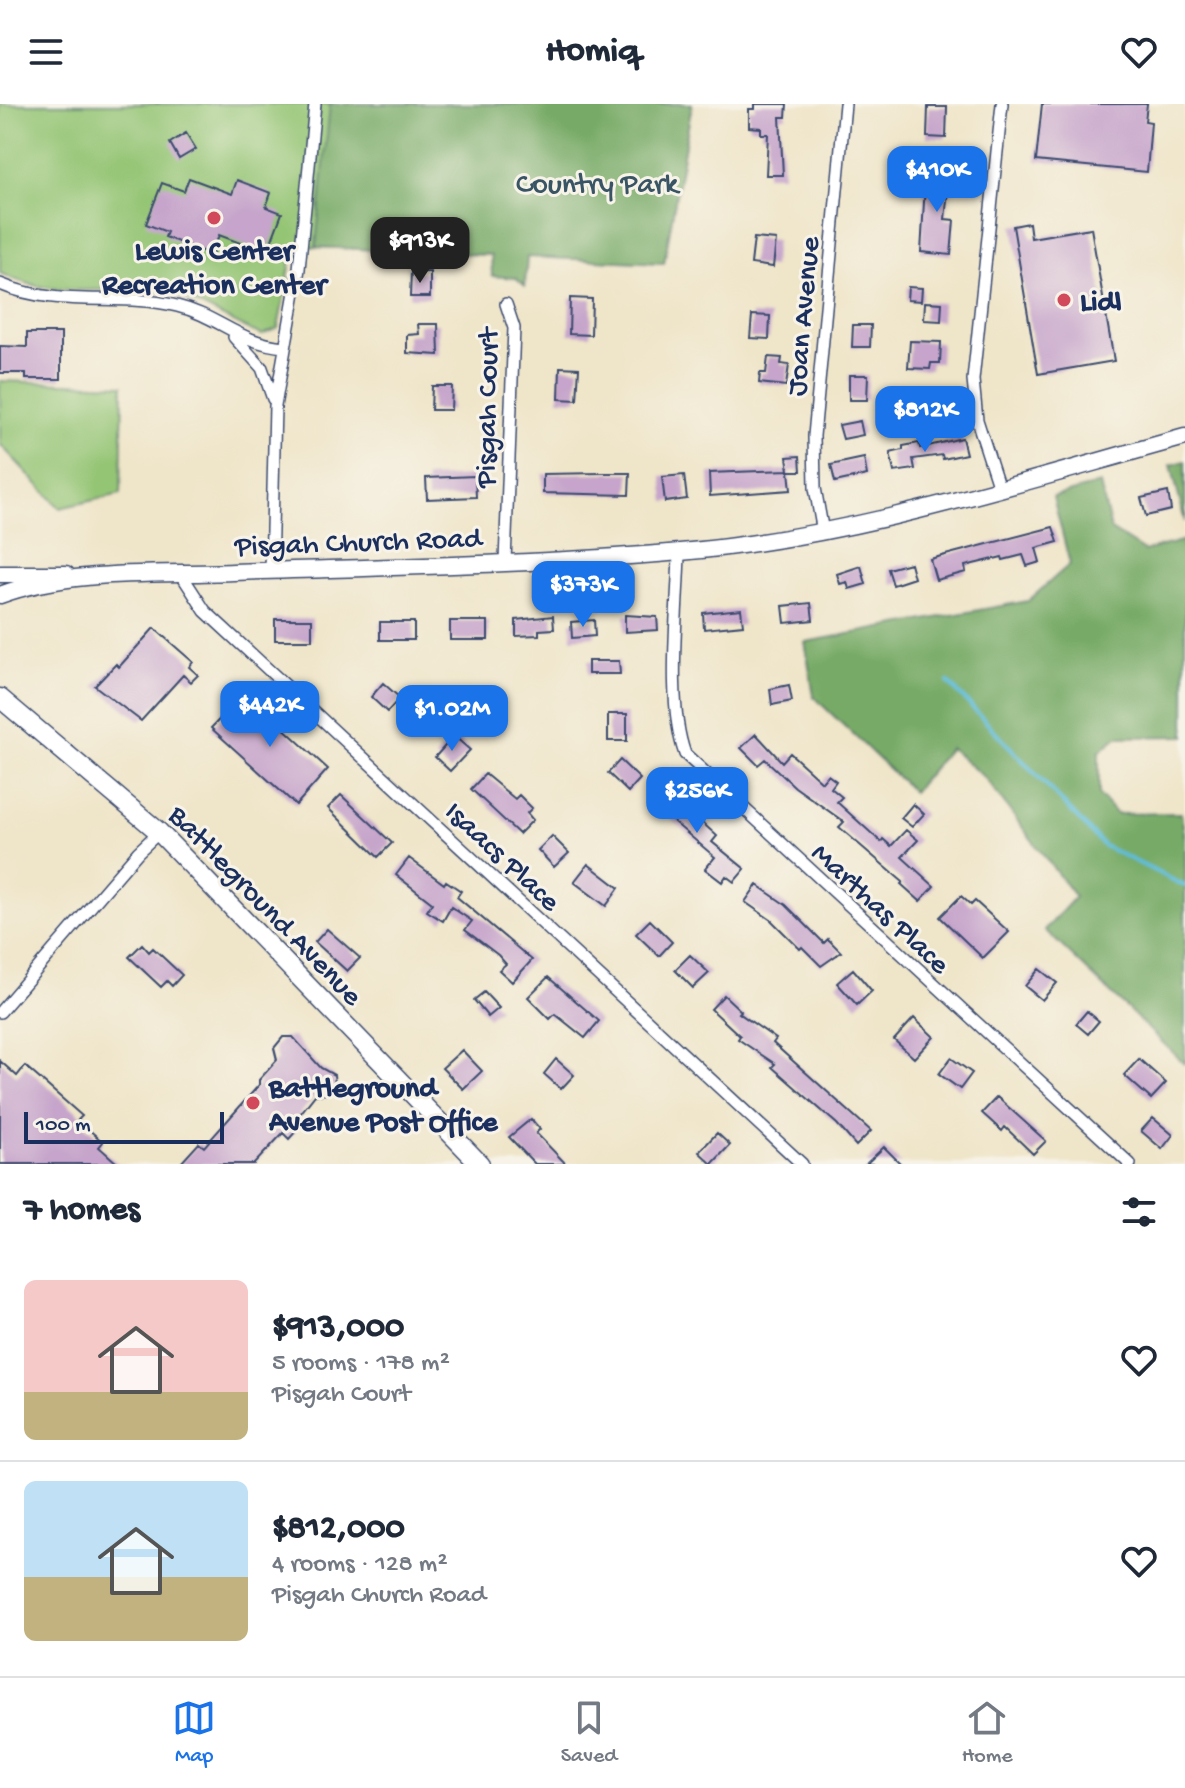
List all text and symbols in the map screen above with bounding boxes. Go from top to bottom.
icon: menu [24,30,68,74]
icon: heart [1117,30,1161,74]
text: Homiq [545,31,640,74]
pin: $410K [881,146,993,214]
text: $410K [905,156,969,187]
park label: Country Park [516,169,681,204]
marker: Lewis Center Recreation Center [205,209,223,227]
pin: $913K [364,217,476,285]
text: $913K [388,227,452,258]
street label: Joan Avenue [781,235,830,397]
place label: Lewis Center Recreation Center [101,236,329,305]
place label: Lidl [1080,287,1122,322]
marker: Lidl [1055,291,1073,309]
street label: Pisgah Court [471,325,508,489]
pin: $812K [869,386,981,454]
text: $812K [893,396,957,427]
street label: Pisgah Church Road [233,523,485,566]
pin: $373K [527,561,639,629]
text: $373K [550,571,616,602]
pin: $442K [214,681,326,749]
pin: $1.02M [387,685,517,753]
text: $442K [238,691,302,722]
text: $1.02M [414,695,490,726]
pin: $256K [641,767,753,835]
text: $256K [664,777,730,808]
street label: Isaacs Place [436,796,566,921]
street label: Battleground Avenue [158,799,369,1015]
street label: Marthas Place [802,837,956,984]
place label: Battleground Avenue Post Office [268,1073,499,1142]
marker: Battleground Avenue Post Office [244,1094,262,1112]
scale bar [24,1108,224,1144]
text: 100 m [36,1113,91,1139]
icon: filters [1117,1190,1161,1234]
text: 7 homes [24,1192,140,1232]
text: $913,000 [272,1309,404,1349]
icon: home [88,1312,184,1408]
icon: heart [1117,1338,1161,1382]
text: 5 rooms · 178 m² [272,1349,450,1380]
text: Pisgah Court [272,1380,411,1411]
text: $812,000 [272,1510,405,1550]
icon: home [88,1513,184,1609]
icon: heart [1117,1539,1161,1583]
text: 4 rooms · 128 m² [272,1550,448,1581]
text: Pisgah Church Road [272,1581,486,1612]
tab: Map [172,1696,216,1770]
tab: Saved [561,1696,617,1770]
tab: Home [962,1696,1013,1770]

